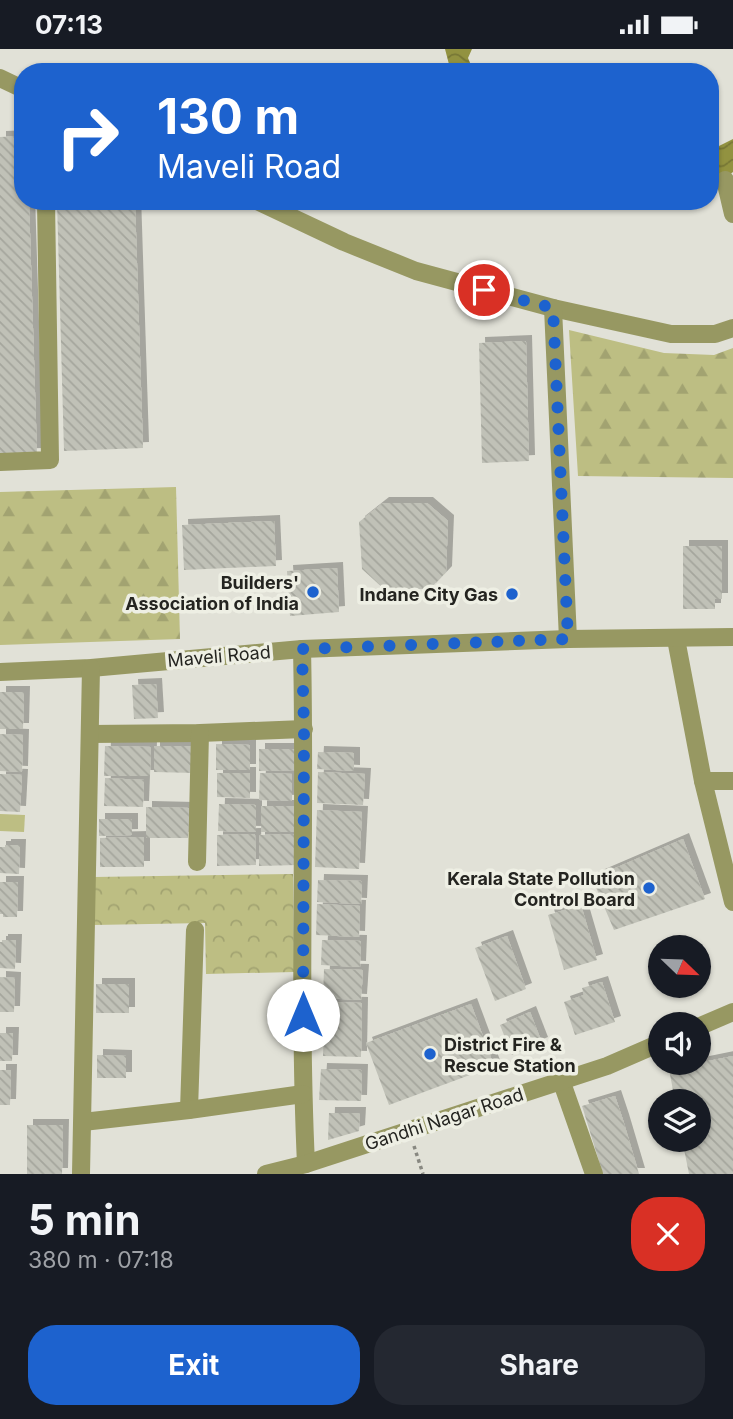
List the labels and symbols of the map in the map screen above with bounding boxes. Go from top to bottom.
pin [454,260,514,320]
place label: Builders' Association of India [125,572,299,614]
marker: Builders' Association of India [305,584,321,600]
place label: Indane City Gas [359,584,498,605]
marker: Indane City Gas [504,586,520,602]
street label: Maveli Road [167,641,271,671]
place label: Kerala State Pollution Control Board [447,868,635,910]
marker: Kerala State Pollution Control Board [641,880,657,896]
north arrow [648,935,710,997]
position arrow [266,978,340,1052]
place label: District Fire & Rescue Station [444,1034,576,1076]
marker: District Fire & Rescue Station [422,1046,438,1062]
street label: Gandhi Nagar Road [362,1083,526,1155]

